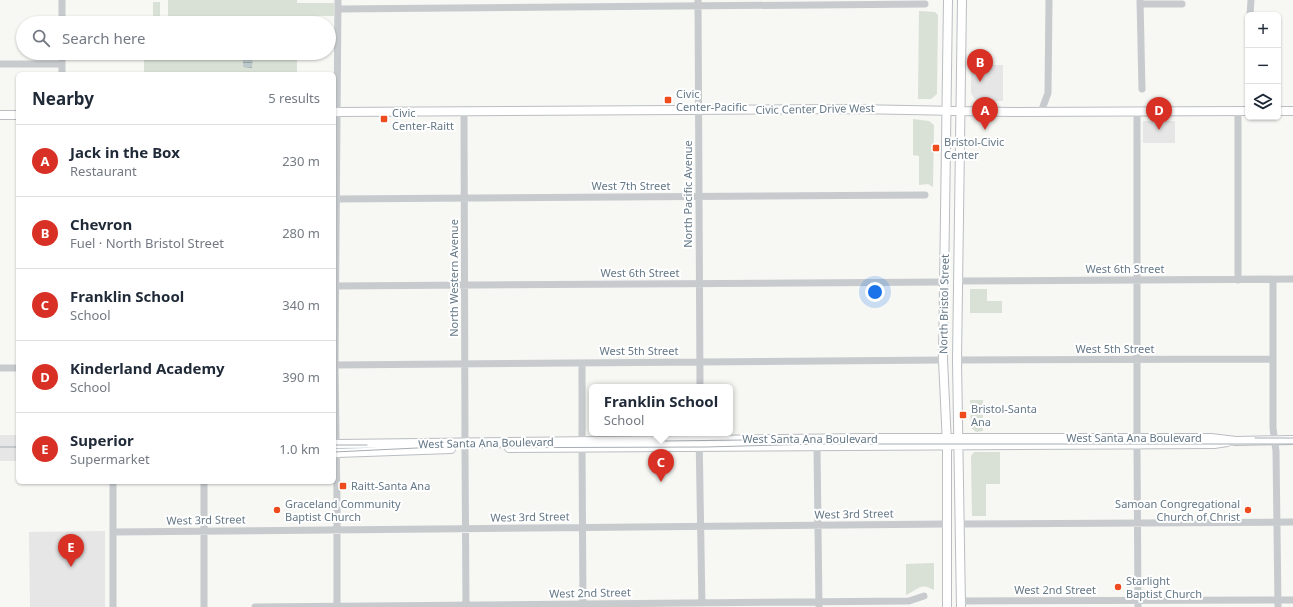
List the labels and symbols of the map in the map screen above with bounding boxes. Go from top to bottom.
pin: B [967,49,993,82]
place label: Civic Center-Pacific [676,86,747,114]
marker: Civic Center-Pacific [663,95,673,105]
pin: A [972,97,998,130]
pin: D [1146,97,1172,130]
street label: Civic Center Drive West [755,100,875,117]
place label: Civic Center-Raitt [392,105,454,133]
marker: Civic Center-Raitt [379,114,389,124]
place label: Bristol-Civic Center [944,134,1004,162]
street label: North Pacific Avenue [680,140,695,248]
marker: Bristol-Civic Center [931,143,941,153]
street label: West 7th Street [592,178,670,193]
street label: North Western Avenue [446,219,461,337]
street label: North Bristol Street [935,254,952,354]
street label: West 6th Street [1086,261,1164,276]
street label: West 6th Street [601,265,679,280]
your location [865,282,885,302]
street label: West 5th Street [1076,341,1154,356]
street label: West 5th Street [600,343,678,358]
place label: Bristol-Santa Ana [971,401,1037,429]
marker: Bristol-Santa Ana [958,410,968,420]
street label: West Santa Ana Boulevard [1066,430,1202,445]
street label: West Santa Ana Boulevard [742,431,878,446]
street label: West Santa Ana Boulevard [418,434,554,451]
pin: C [648,449,674,482]
place label: Raitt-Santa Ana [351,478,430,493]
marker: Raitt-Santa Ana [338,481,348,491]
place label: Graceland Community Baptist Church [285,496,401,524]
place label: Samoan Congregational Church of Christ [1115,496,1240,524]
marker: Graceland Community Baptist Church [272,505,282,515]
street label: West 3rd Street [814,505,894,522]
marker: Samoan Congregational Church of Christ [1243,505,1253,515]
street label: West 3rd Street [490,508,570,525]
street label: West 3rd Street [166,511,246,528]
pin: E [58,534,84,567]
place label: Starlight Baptist Church [1126,573,1202,601]
street label: West 2nd Street [1014,582,1096,597]
marker: Starlight Baptist Church [1113,582,1123,592]
street label: West 2nd Street [549,584,631,601]

